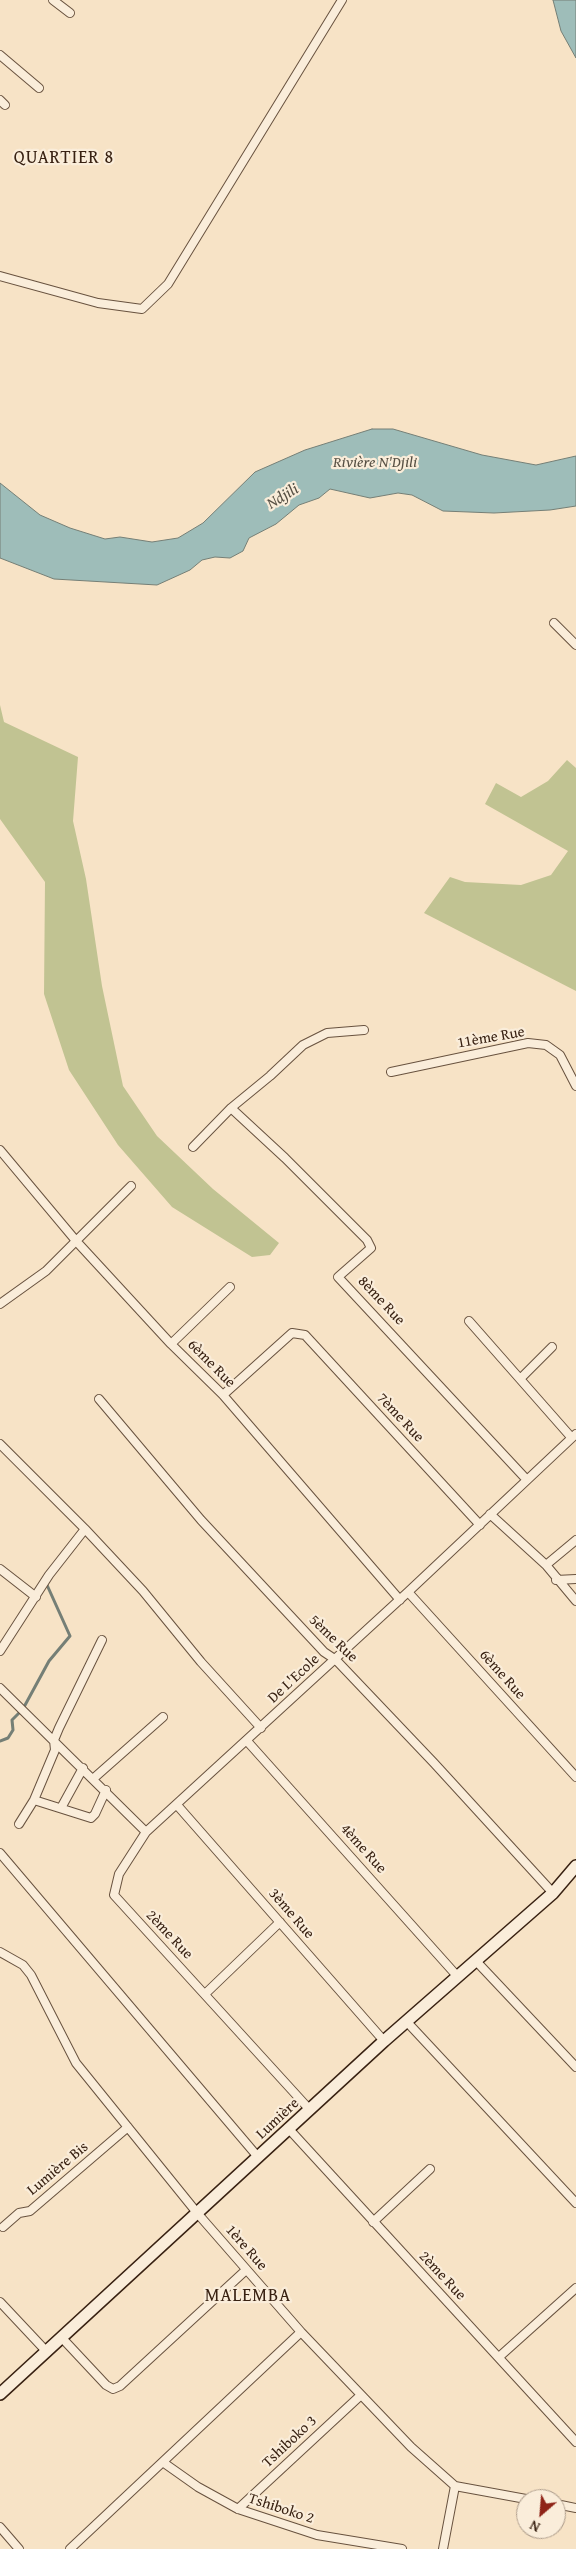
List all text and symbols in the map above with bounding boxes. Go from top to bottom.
district label: QUARTIER 8 [12,147,116,169]
water label: Rivière N'Djili [333,453,417,473]
water label: Ndjili [264,480,302,514]
street label: 11ème Rue [456,1023,526,1053]
street label: 8ème Rue [354,1273,408,1329]
street label: 6ème Rue [183,1336,239,1392]
street label: 7ème Rue [373,1390,427,1446]
street label: 5ème Rue [305,1611,361,1667]
street label: 6ème Rue [475,1646,529,1704]
street label: De L'Ecole [265,1651,323,1707]
street label: 4ème Rue [336,1820,390,1878]
street label: 3ème Rue [264,1885,318,1943]
street label: 2ème Rue [142,1907,196,1963]
street label: Lumière [253,2095,303,2143]
street label: Lumière Bis [24,2138,92,2200]
street label: 1ère Rue [221,2222,271,2274]
street label: 2ème Rue [415,2248,469,2304]
district label: MALEMBA [204,2285,292,2307]
street label: Tshiboko 3 [259,2412,321,2472]
north arrow [516,2489,566,2539]
street label: Tshiboko 2 [246,2490,316,2528]
text: N [526,2515,543,2538]

